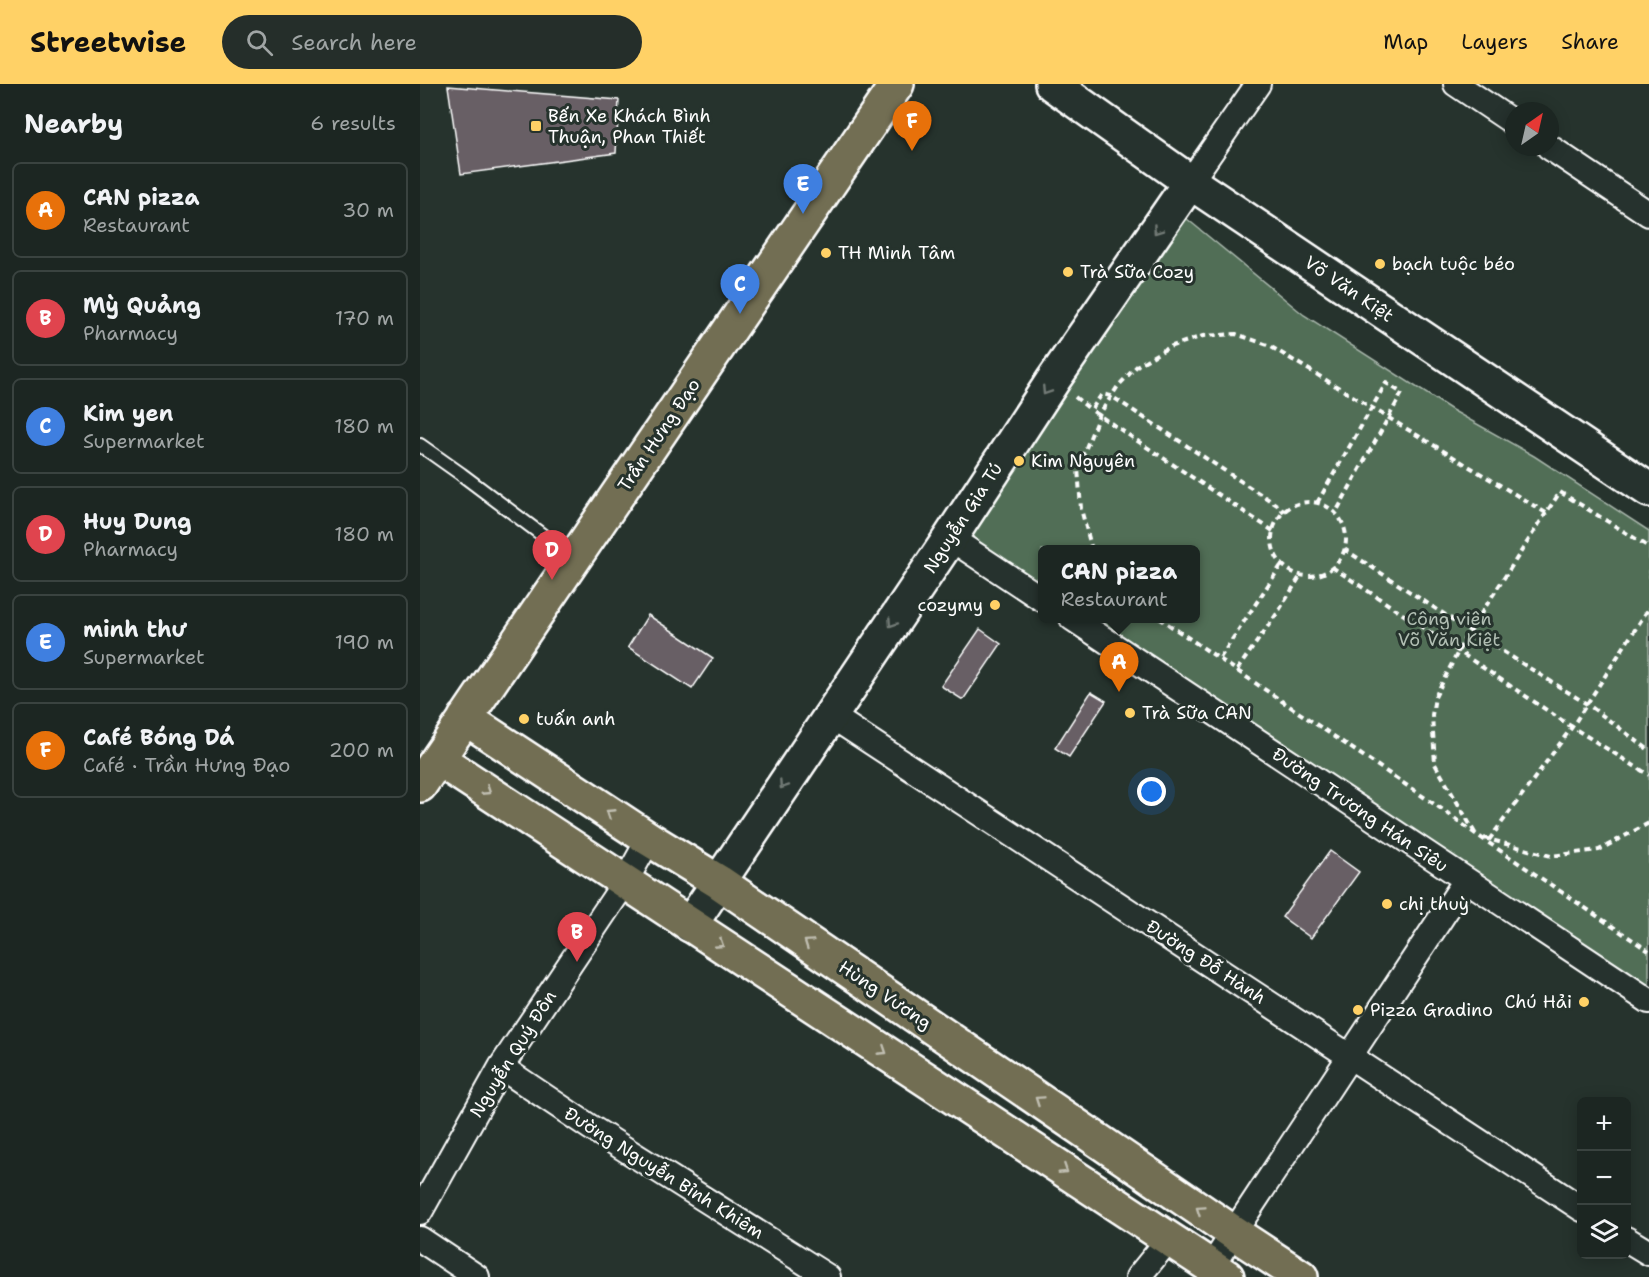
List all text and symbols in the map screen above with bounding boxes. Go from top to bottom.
search box [222,15,642,69]
text: Streetwise [30,23,186,61]
icon: search [243,26,276,59]
text: Search here [291,28,417,57]
text: Map [1383,28,1428,56]
text: Layers [1461,28,1528,56]
text: Share [1561,28,1619,56]
pin: F [892,101,932,151]
north arrow [1505,102,1559,156]
place label: Bến Xe Khách Bình Thuận, Phan Thiết [548,104,711,149]
text: Nearby [24,106,123,141]
text: 6 results [310,110,396,136]
marker: Bến Xe Khách Bình Thuận, Phan Thiết [529,119,543,133]
pin: E [784,164,823,214]
text: CAN pizza [83,183,200,212]
text: A [38,197,53,223]
text: 30 m [342,197,394,223]
text: Restaurant [83,212,190,238]
one-way arrow [1153,223,1164,234]
place label: TH Minh Tâm [838,241,955,265]
marker: TH Minh Tâm [819,246,833,260]
street label: Võ Văn Kiệt [1300,250,1398,328]
place label: bạch tuộc béo [1392,252,1515,276]
marker: bạch tuộc béo [1373,257,1387,271]
place label: Trà Sữa Cozy [1080,260,1194,284]
pin: C [720,264,760,314]
marker: Trà Sữa Cozy [1061,265,1075,279]
text: Mỳ Quảng [83,291,201,320]
text: B [39,305,52,331]
text: 170 m [335,305,394,331]
text: Pharmacy [83,320,178,346]
street label: Trần Hưng Đạo [612,374,706,496]
one-way arrow [1042,384,1053,395]
text: Kim yen [83,399,173,428]
text: C [39,413,52,439]
text: 180 m [334,413,394,439]
text: Supermarket [83,428,205,454]
place label: Kim Nguyên [1031,449,1135,473]
marker: Kim Nguyên [1012,454,1026,468]
street label: Nguyễn Gia Tú [918,458,1008,578]
text: Huy Dung [83,507,192,536]
text: D [38,521,53,547]
text: 180 m [334,521,394,547]
pin: D [532,530,572,580]
text: Pharmacy [83,536,178,562]
popup [1038,545,1200,623]
text: CAN pizza [1061,557,1177,586]
text: Restaurant [1061,586,1168,612]
place label: cozymy [918,593,983,617]
marker: cozymy [988,598,1002,612]
park label: Công viên Võ Văn Kiệt [1398,607,1500,652]
text: minh thư [83,615,187,644]
one-way arrow [888,617,899,628]
text: E [39,629,52,655]
text: 190 m [335,629,394,655]
pin: A [1100,642,1138,692]
text: Supermarket [83,644,205,670]
place label: Trà Sữa CAN [1142,701,1252,725]
marker: Trà Sữa CAN [1123,706,1137,720]
place label: tuấn anh [536,707,616,731]
marker: tuấn anh [517,712,531,726]
text: Café Bóng Dá [83,723,234,752]
text: F [40,737,51,763]
text: 200 m [329,737,394,763]
street label: Đường Trương Hán Siêu [1267,742,1453,878]
text: Café · Trần Hưng Đạo [83,752,290,778]
your location [1137,777,1166,806]
one-way arrow [779,778,790,789]
one-way arrow [480,784,491,795]
one-way arrow [606,809,616,821]
place label: chị thuỳ [1399,892,1469,916]
marker: chị thuỳ [1380,897,1394,911]
pin: B [558,912,596,962]
street label: Đường Đỗ Hành [1142,914,1270,1010]
one-way arrow [714,937,724,949]
one-way arrow [804,939,815,950]
street label: Hùng Vương [834,955,936,1035]
street label: Nguyễn Quý Đôn [464,986,562,1122]
place label: Chú Hải [1505,990,1572,1014]
marker: Chú Hải [1577,995,1591,1009]
place label: Pizza Gradino [1370,998,1493,1022]
marker: Pizza Gradino [1351,1003,1365,1017]
one-way arrow [877,1044,887,1056]
one-way arrow [1035,1096,1046,1107]
map controls [1577,1097,1631,1259]
button: + [1577,1097,1631,1151]
street label: Đường Nguyễn Bỉnh Khiêm [559,1101,769,1245]
button: − [1577,1151,1631,1205]
one-way arrow [1057,1163,1068,1174]
button: layers [1577,1205,1631,1259]
one-way arrow [1196,1206,1207,1217]

